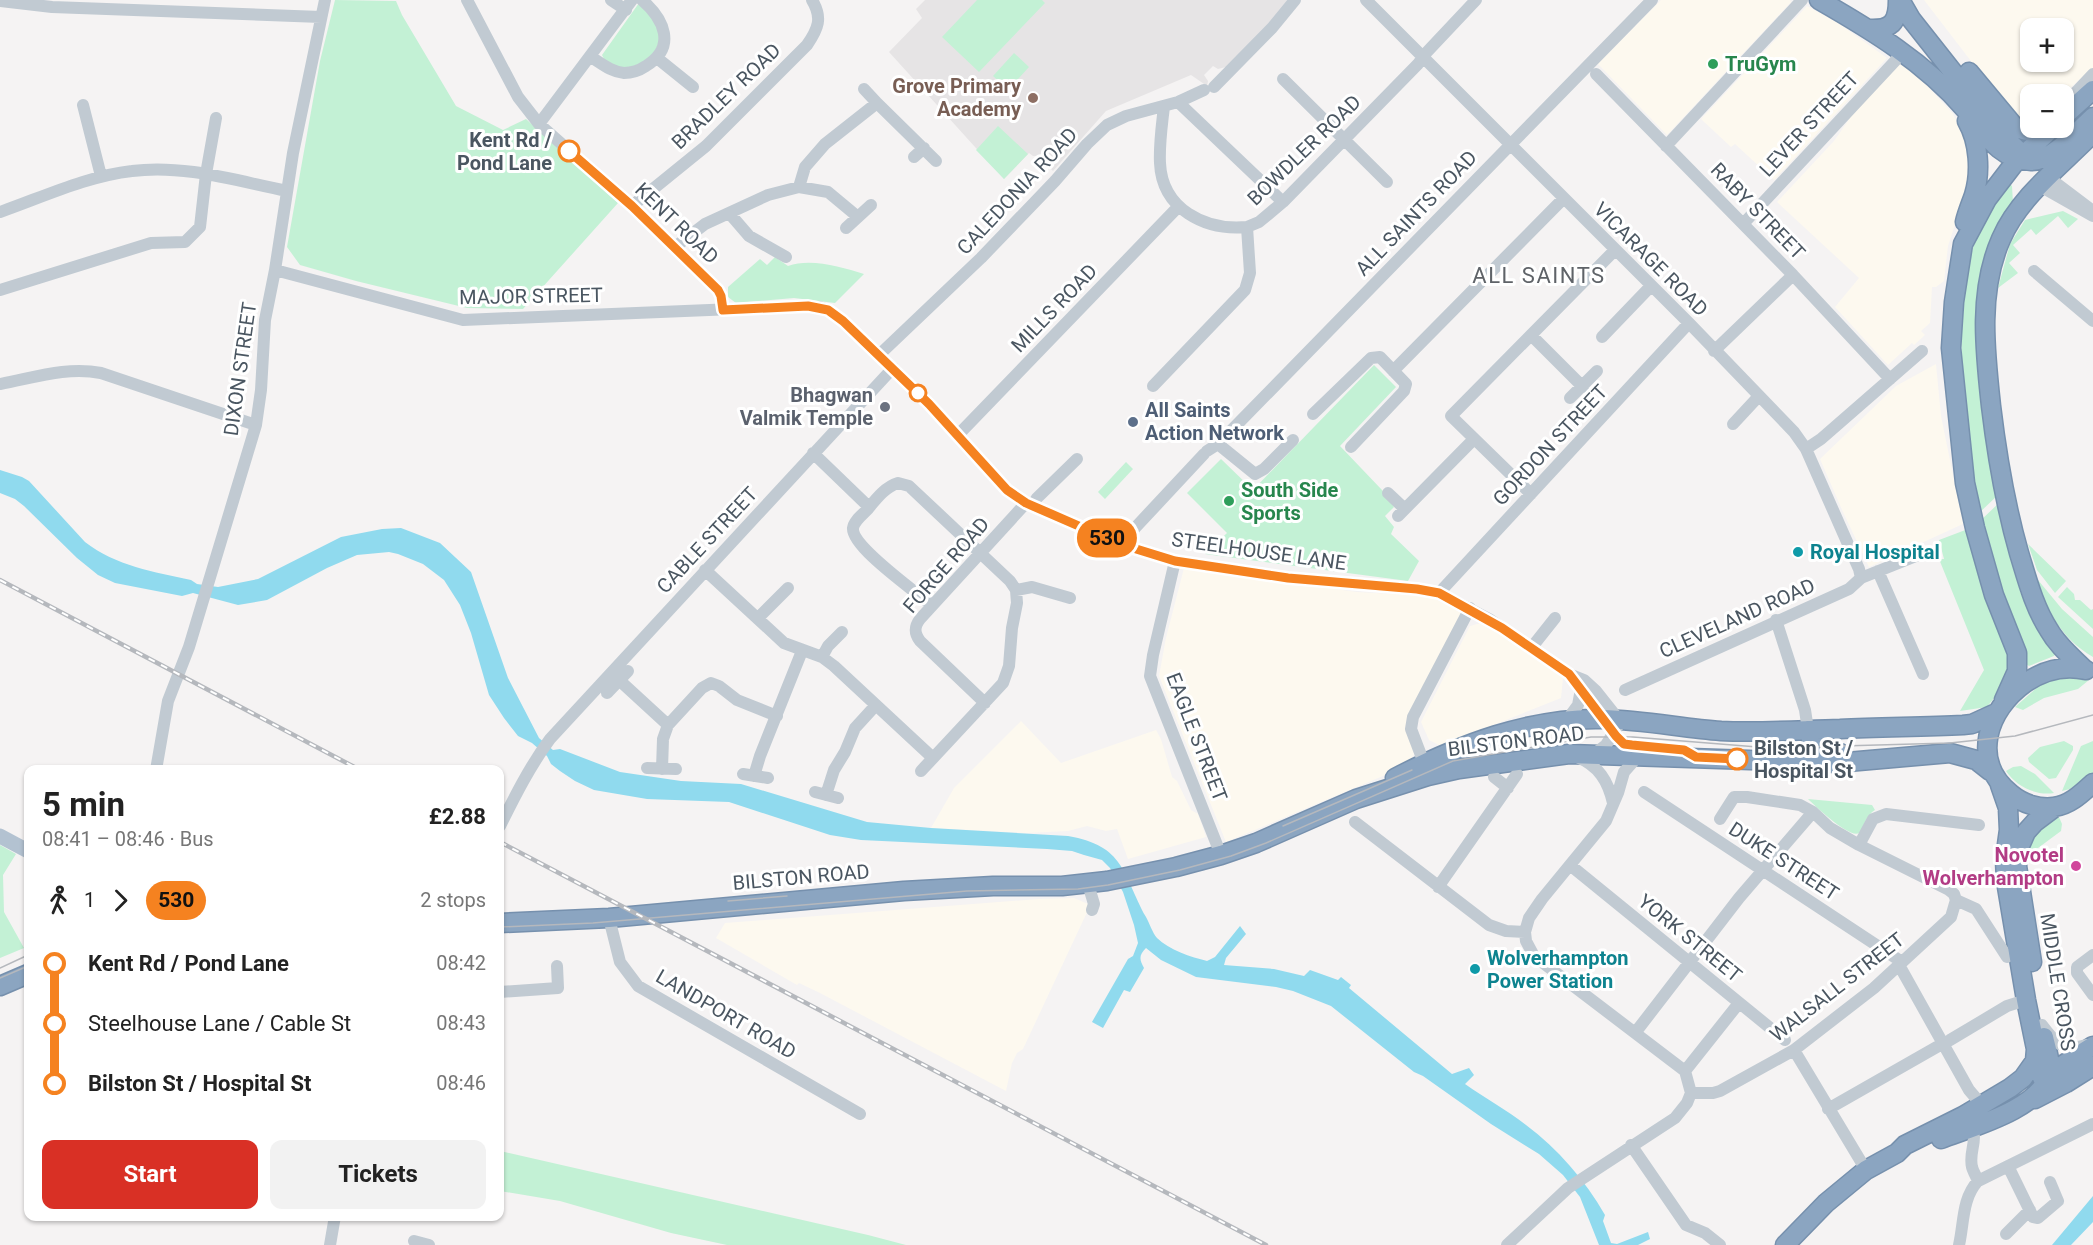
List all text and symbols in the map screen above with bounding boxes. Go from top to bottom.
map controls [2020,18,2074,138]
button: + [2020,18,2074,72]
street label: BRADLEY ROAD [667,38,785,154]
place label: TruGym [1725,52,1796,76]
marker: TruGym [1706,57,1720,71]
street label: LEVER STREET [1754,67,1864,181]
place label: Grove Primary Academy [892,74,1022,121]
button: − [2020,84,2074,138]
street label: BOWDLER ROAD [1242,90,1366,210]
marker: Grove Primary Academy [1026,91,1040,105]
street label: CALEDONIA ROAD [952,122,1082,260]
place label: Kent Rd / Pond Lane [457,128,553,175]
marker: Kent Rd / Pond Lane [558,140,580,162]
street label: ALL SAINTS ROAD [1350,145,1482,281]
street label: RABY STREET [1706,158,1810,264]
street label: KENT ROAD [630,177,724,269]
street label: VICARAGE ROAD [1589,197,1713,321]
street label: MILLS ROAD [1006,259,1102,357]
district label: ALL SAINTS [1472,263,1606,288]
street label: MAJOR STREET [459,283,603,309]
street label: DIXON STREET [219,300,261,438]
street label: GORDON STREET [1488,379,1612,511]
place label: Bhagwan Valmik Temple [740,383,873,430]
unlabelled marker [909,384,927,402]
place label: All Saints Action Network [1145,398,1284,445]
marker: Bhagwan Valmik Temple [878,400,892,414]
marker: All Saints Action Network [1126,415,1140,429]
place label: South Side Sports [1241,478,1339,525]
street label: CABLE STREET [652,482,762,598]
marker: South Side Sports [1222,494,1236,508]
street label: FORGE ROAD [898,512,994,618]
line badge: 530 [1072,518,1142,558]
text: 530 [1089,526,1125,550]
street label: STEELHOUSE LANE [1170,527,1348,575]
place label: Royal Hospital [1810,540,1940,564]
marker: Royal Hospital [1791,545,1805,559]
street label: CLEVELAND ROAD [1656,573,1818,663]
street label: EAGLE STREET [1161,669,1233,805]
street label: BILSTON ROAD [1446,721,1586,761]
place label: Bilston St / Hospital St [1754,736,1854,783]
marker: Bilston St / Hospital St [1726,748,1748,770]
text: 5 min [42,785,125,824]
text: £2.88 [429,804,486,829]
street label: DUKE STREET [1725,817,1843,905]
text: 08:41 – 08:46 · Bus [42,827,214,851]
place label: Novotel Wolverhampton [1923,843,2064,890]
street label: BILSTON ROAD [732,859,870,895]
marker: Novotel Wolverhampton [2069,859,2083,873]
icon: walk [42,884,75,917]
icon: forward [104,884,137,917]
text: 1 [84,888,95,912]
text: 530 [158,888,194,912]
text: 2 stops [420,888,486,912]
street label: YORK STREET [1633,889,1747,987]
street label: MIDDLE CROSS [2035,911,2081,1053]
street label: WALSALL STREET [1765,927,1909,1047]
place label: Wolverhampton Power Station [1487,946,1628,993]
text: Kent Rd / Pond Lane [88,951,289,976]
text: 08:42 [436,951,486,975]
marker: Wolverhampton Power Station [1468,962,1482,976]
street label: LANDPORT ROAD [652,964,800,1064]
text: Steelhouse Lane / Cable St [88,1011,351,1036]
text: 08:43 [436,1011,486,1035]
text: Bilston St / Hospital St [88,1071,311,1096]
text: 08:46 [436,1071,486,1095]
button: Start [42,1140,258,1209]
button: Tickets [270,1140,486,1209]

